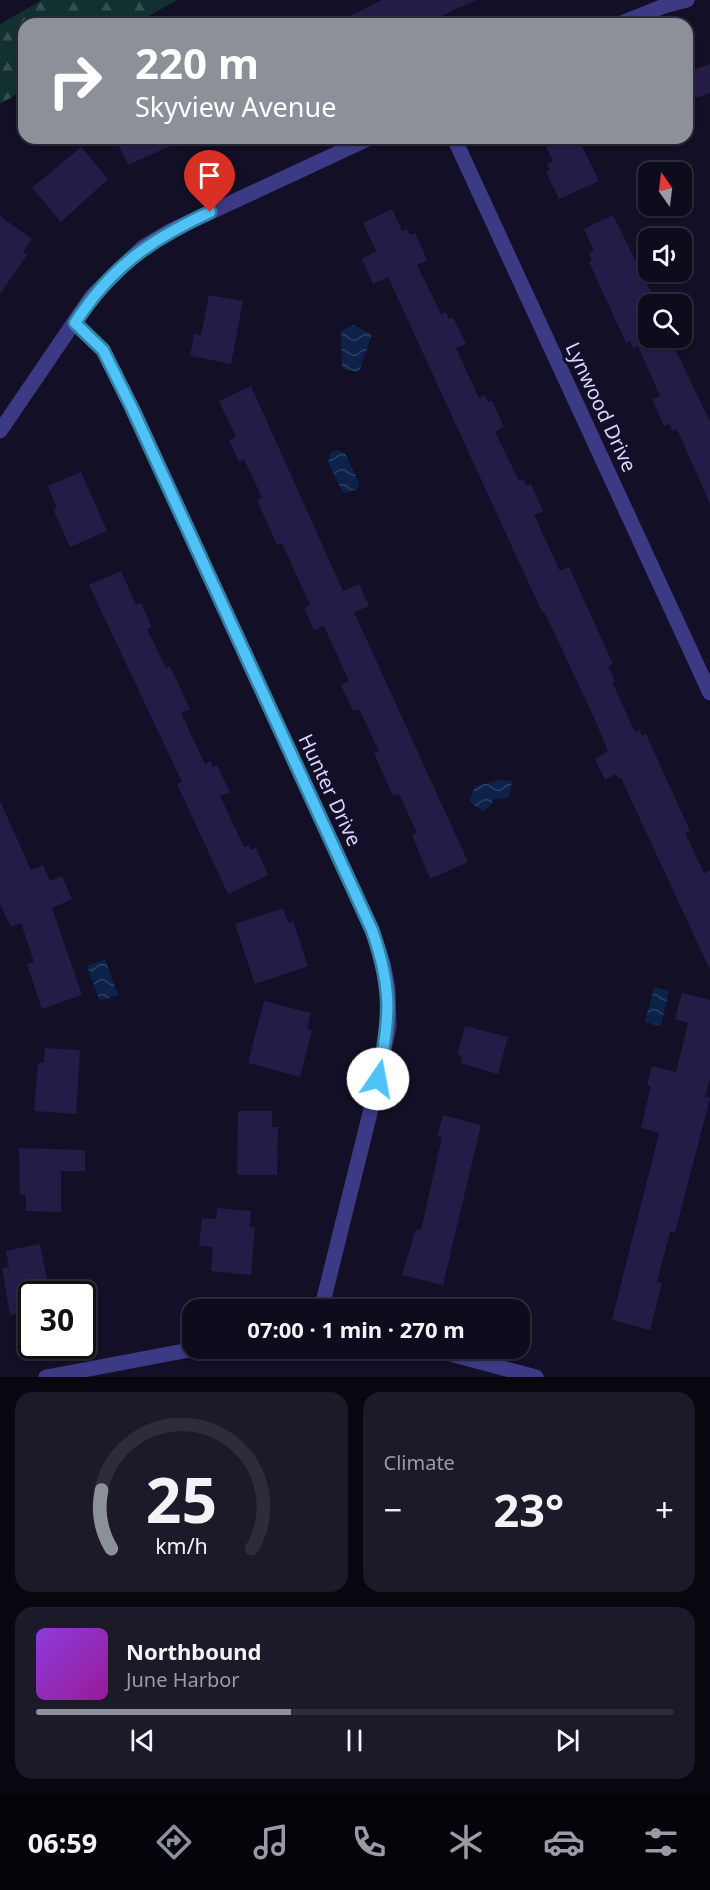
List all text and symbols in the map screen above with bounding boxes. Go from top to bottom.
text: 220 m [135,34,259,91]
icon: right [36,42,114,120]
text: Skyview Avenue [135,88,336,125]
pin [184,150,235,212]
icon: arrive [193,159,226,192]
north arrow [638,162,692,216]
map controls [638,162,692,348]
button: sound [638,228,692,282]
button: search [638,294,692,348]
street label: Lynwood Drive [560,338,643,476]
street label: Hunter Drive [293,729,368,850]
position arrow [346,1047,410,1111]
speed limit sign: 30 [18,1281,96,1359]
text: 07:00 · 1 min · 270 m [247,1314,465,1344]
text: Climate [384,1449,455,1476]
text: 25 [146,1456,217,1541]
text: 23° [493,1479,564,1540]
text: − [384,1487,402,1532]
text: + [655,1487,674,1532]
text: km/h [155,1531,208,1560]
text: Northbound [126,1636,261,1666]
text: June Harbor [126,1666,240,1693]
icon: previous [126,1724,159,1757]
icon: pause [338,1724,371,1757]
icon: next [551,1724,584,1757]
icon: directions [153,1821,195,1863]
icon: music [250,1821,292,1863]
icon: phone [348,1821,390,1863]
icon: climate [445,1821,487,1863]
icon: car [543,1821,585,1863]
icon: filters [640,1821,682,1863]
text: 06:59 [28,1824,97,1861]

